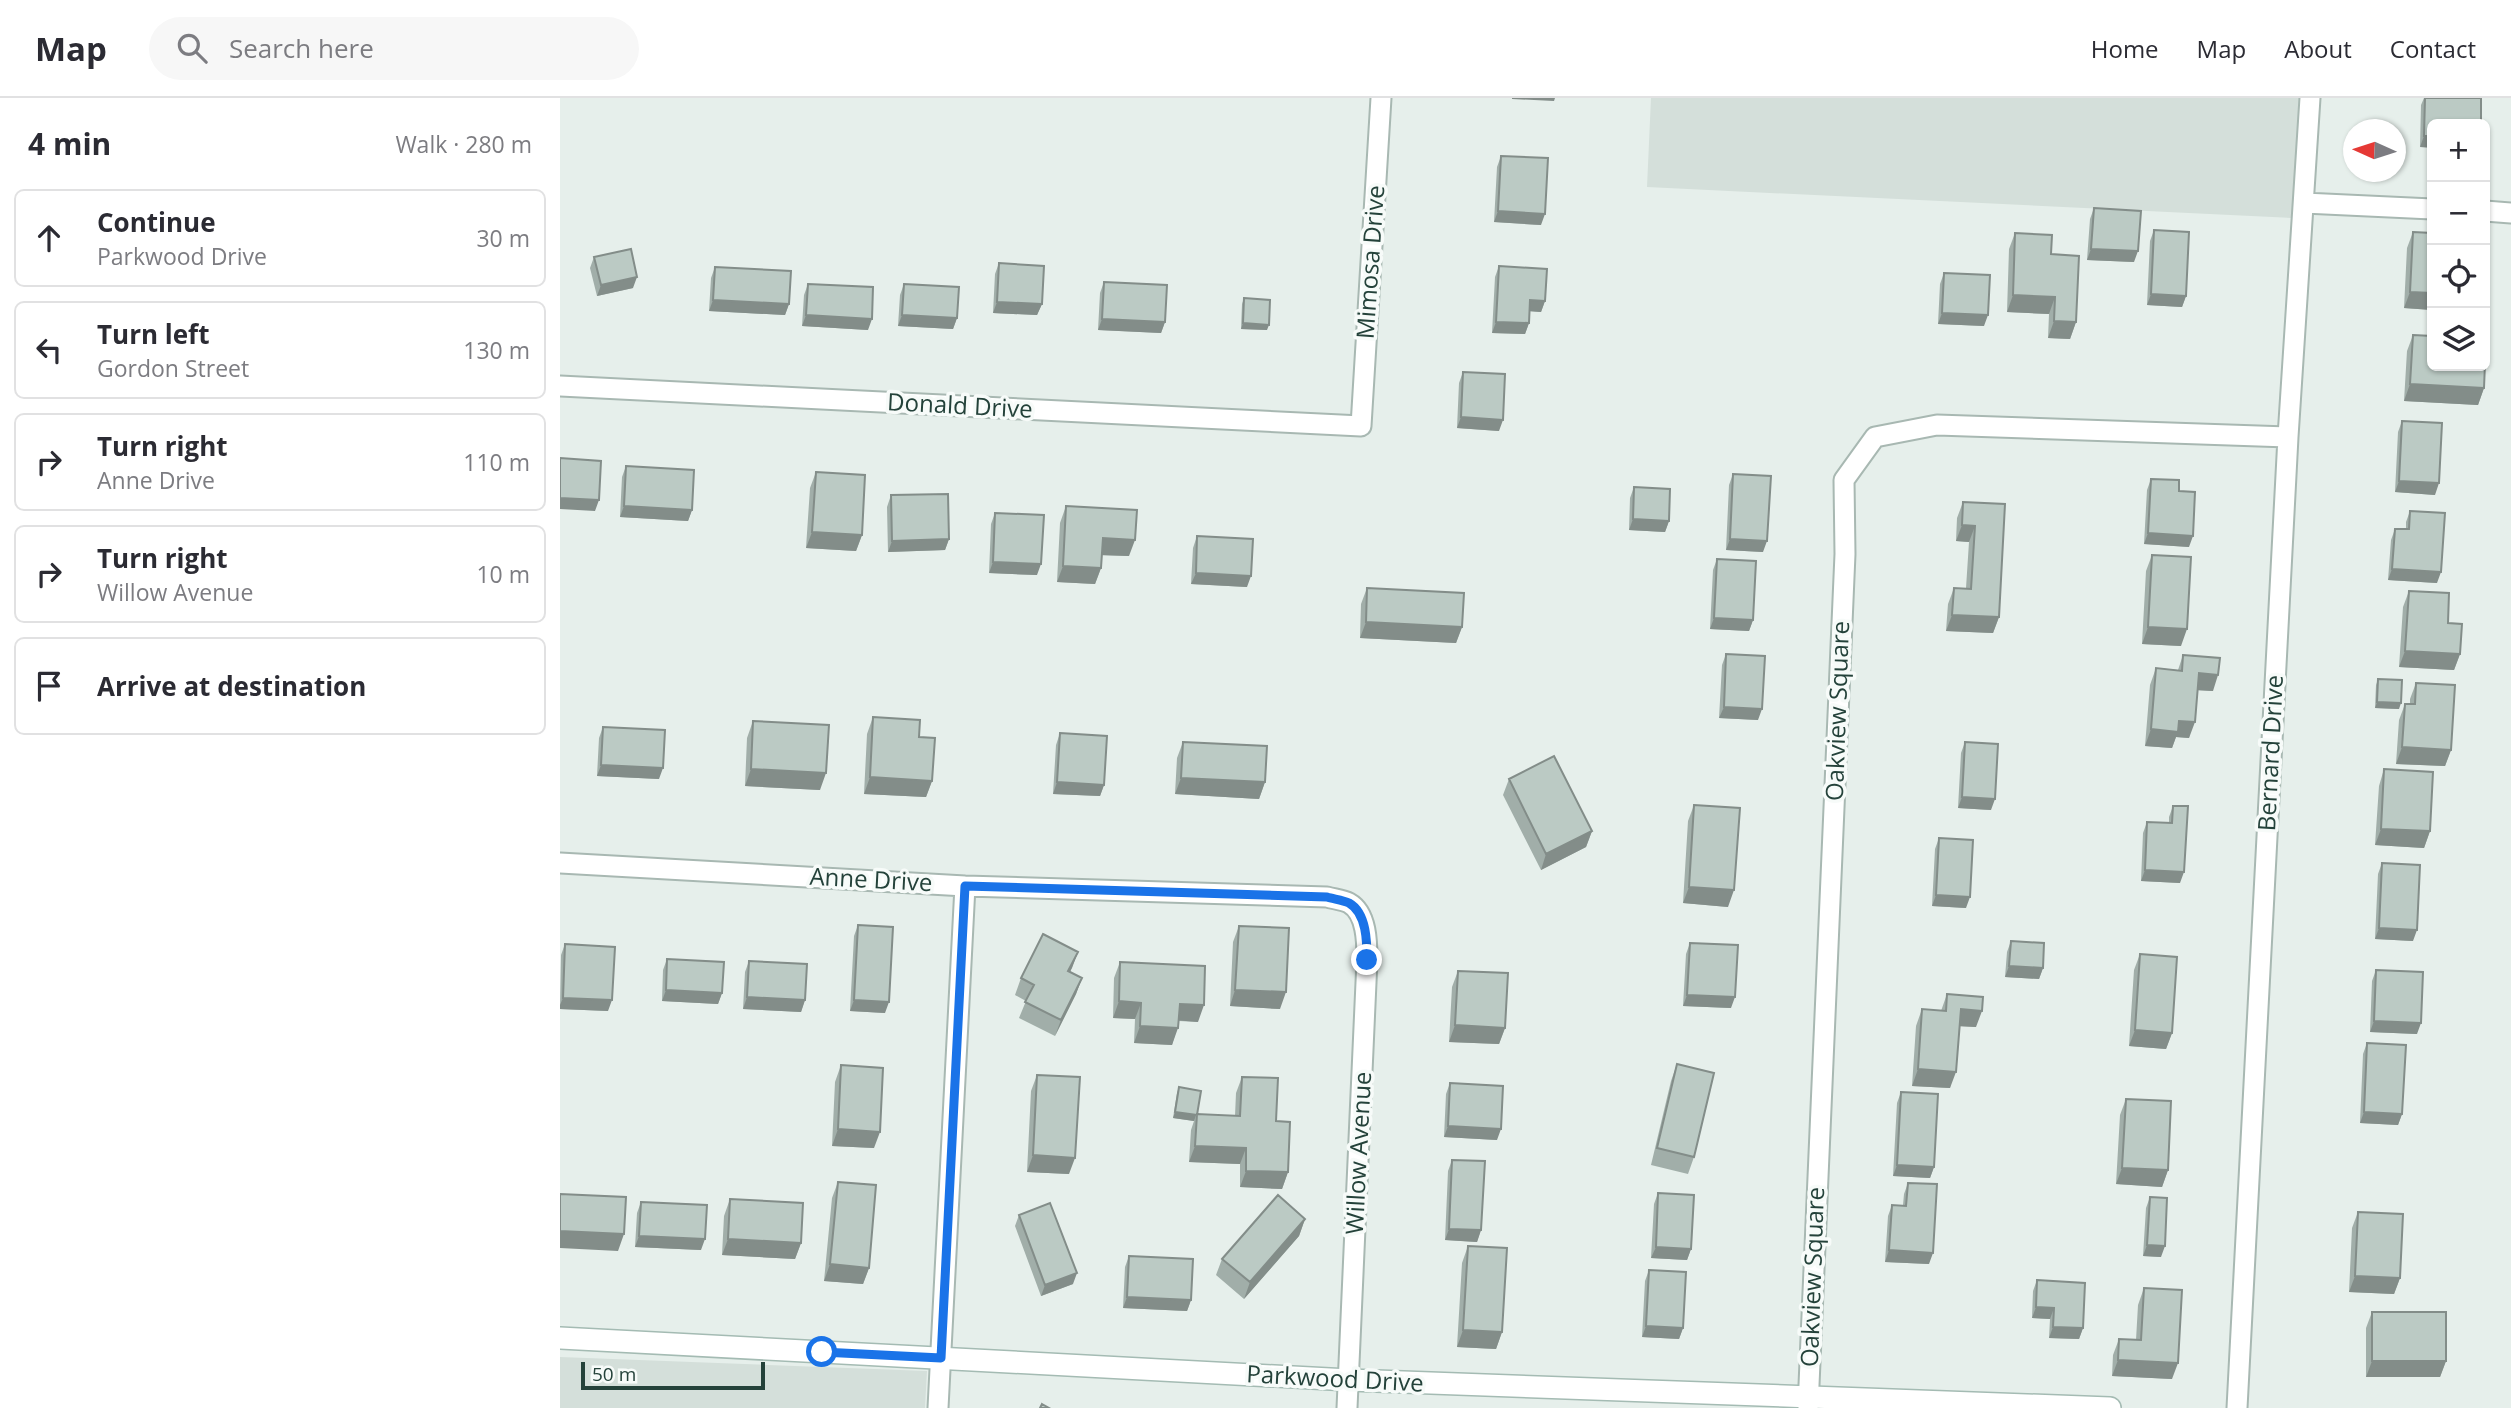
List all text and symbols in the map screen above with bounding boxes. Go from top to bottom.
search box [149,17,639,80]
text: Map [35,26,107,71]
icon: search [173,29,211,67]
text: Search here [229,30,374,66]
text: Home [2091,32,2159,65]
text: Map [2197,32,2246,65]
text: About [2284,32,2352,65]
text: Contact [2390,32,2476,65]
north arrow [2343,119,2406,182]
map controls [2427,119,2490,371]
button: + [2427,119,2490,182]
text: 4 min [28,123,111,164]
text: Walk · 280 m [395,128,532,160]
button: − [2427,182,2490,245]
street label: Mimosa Drive [1348,184,1391,340]
text: Continue [97,204,216,240]
icon: ahead [30,219,68,257]
text: 30 m [476,222,530,254]
text: Parkwood Drive [97,240,267,272]
button: locate [2427,245,2490,308]
button: layers [2427,308,2490,371]
text: Turn left [97,316,209,352]
icon: left [30,331,68,369]
text: 130 m [463,334,530,366]
text: Gordon Street [97,352,249,384]
street label: Donald Drive [886,384,1034,425]
text: Turn right [97,428,228,464]
icon: right [30,443,68,481]
text: 110 m [463,446,530,478]
text: Anne Drive [97,464,215,496]
text: Turn right [97,540,228,576]
icon: right [30,555,68,593]
text: 10 m [476,558,530,590]
text: Willow Avenue [97,576,253,608]
street label: Oakview Square [1817,620,1856,802]
icon: arrive [30,667,68,705]
text: Arrive at destination [97,668,366,704]
street label: Bernard Drive [2249,674,2290,832]
street label: Anne Drive [809,859,933,898]
route end [1351,944,1382,975]
street label: Willow Avenue [1337,1071,1378,1235]
street label: Oakview Square [1792,1186,1831,1368]
route start [806,1336,837,1367]
street label: Parkwood Drive [1246,1356,1424,1399]
scale bar [581,1359,765,1391]
text: 50 m [592,1361,636,1387]

